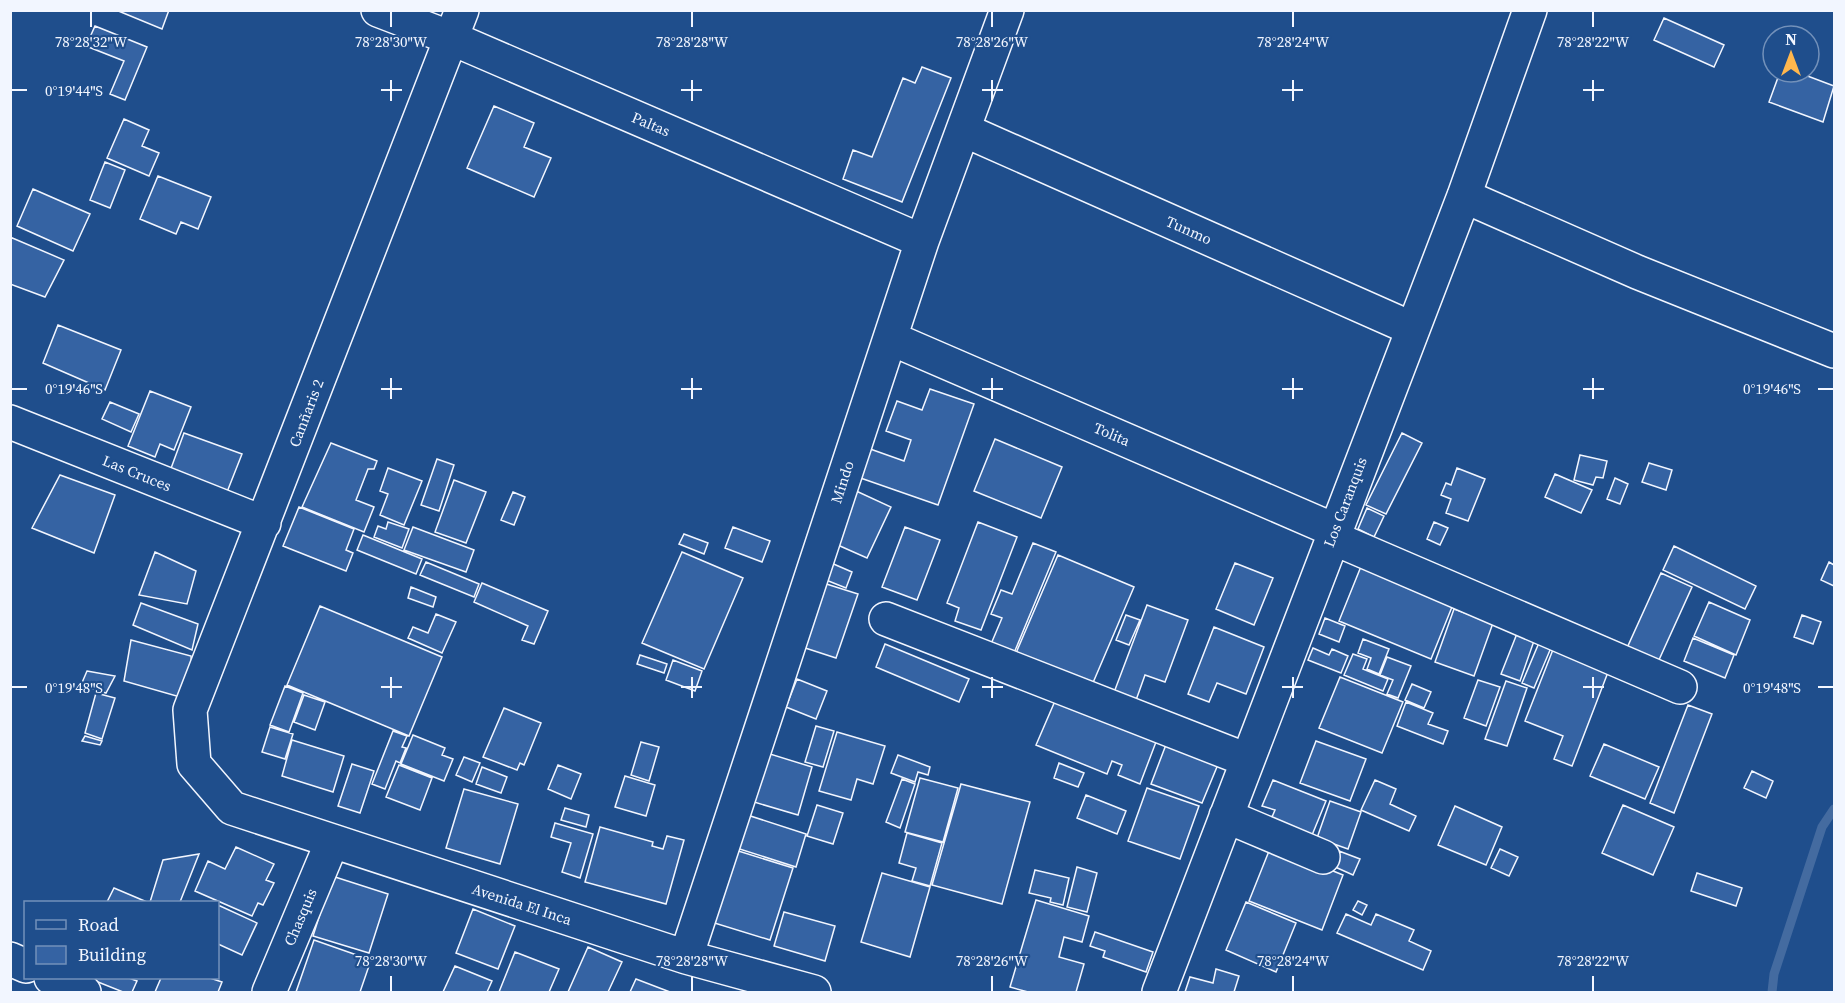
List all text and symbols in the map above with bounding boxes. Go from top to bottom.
north arrow [1761,24,1821,84]
text: N [1785,28,1797,50]
text: 78°28'32"W [55,31,128,52]
text: 78°28'30"W [355,31,428,52]
text: 78°28'28"W [656,31,729,52]
text: 78°28'26"W [956,31,1029,52]
text: 78°28'24"W [1257,31,1330,52]
text: 78°28'22"W [1557,31,1630,52]
text: 0°19'44"S [45,80,103,101]
street label: Paltas [629,107,673,141]
street label: Tunmo [1163,211,1215,249]
street label: Canñaris 2 [283,376,329,450]
text: 0°19'46"S [45,378,103,399]
text: 0°19'46"S [1743,378,1801,399]
street label: Tolita [1091,417,1134,451]
street label: Las Cruces [99,450,175,496]
street label: Los Caranquis [1318,454,1372,550]
street label: Mindo [825,458,859,506]
text: 0°19'48"S [45,677,103,698]
text: 0°19'48"S [1743,677,1801,698]
street label: Avenida El Inca [469,878,575,930]
street label: Chasquis [278,885,322,949]
legend [24,901,219,979]
text: Road [78,912,119,937]
text: Building [78,942,146,967]
text: 78°28'30"W [355,950,428,971]
text: 78°28'28"W [656,950,729,971]
text: 78°28'26"W [956,950,1029,971]
text: 78°28'24"W [1257,950,1330,971]
text: 78°28'22"W [1557,950,1630,971]

